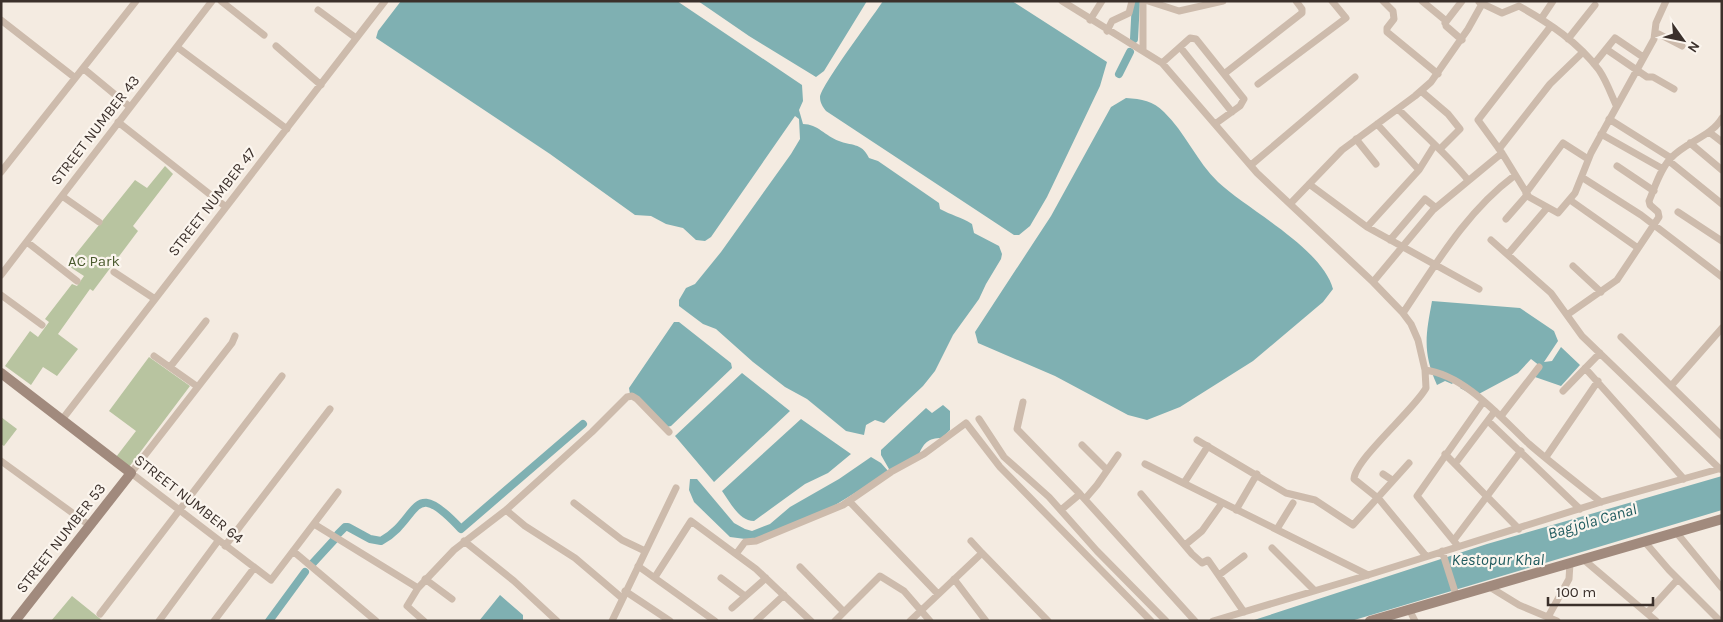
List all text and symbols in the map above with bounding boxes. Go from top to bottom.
north arrow [1658,15,1708,65]
text: N [1684,38,1703,56]
street label: STREET NUMBER 43 [47,72,143,188]
street label: STREET NUMBER 47 [164,144,260,260]
park label: AC Park [68,252,120,270]
street label: STREET NUMBER 64 [131,451,248,548]
street label: STREET NUMBER 53 [13,480,109,596]
water label: Bagjola Canal [1545,499,1639,543]
water label: Kestopur Khal [1452,550,1544,569]
scale bar [1548,574,1653,606]
text: 100 m [1556,583,1596,601]

